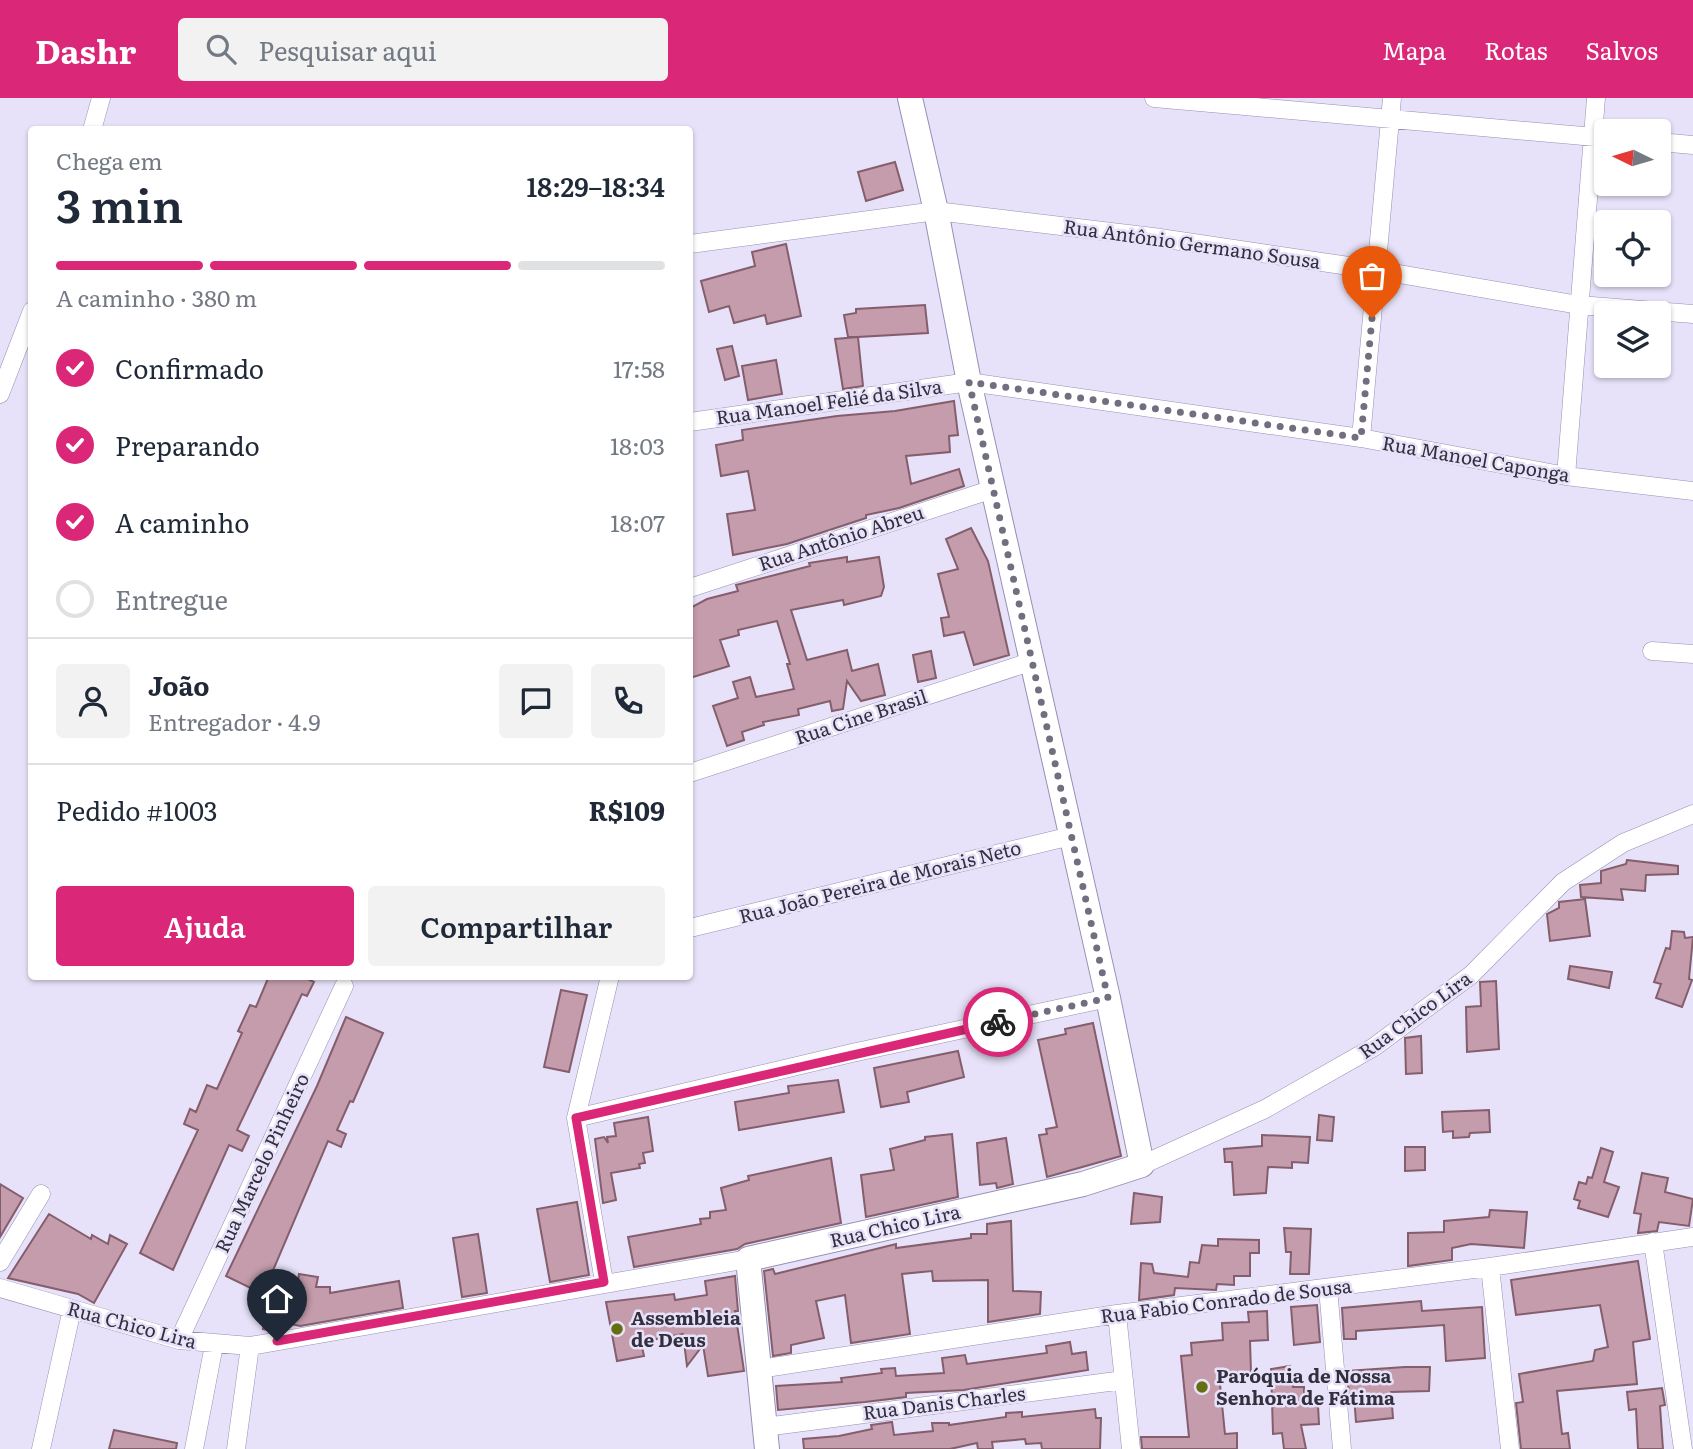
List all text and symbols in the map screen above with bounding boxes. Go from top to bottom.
search box [178,18,668,81]
text: Dashr [35,25,136,74]
icon: search [202,30,240,68]
text: Pesquisar aqui [258,30,437,69]
text: Mapa [1382,32,1446,67]
text: Rotas [1484,32,1548,67]
text: Salvos [1586,32,1658,67]
north arrow [1594,119,1671,196]
map controls [1594,119,1671,378]
text: Chega em [56,143,163,177]
text: 18:29–18:34 [527,166,665,205]
text: 3 min [56,169,183,237]
button: locate [1594,210,1671,287]
street label: Rua Antônio Germano Sousa [1062,211,1323,275]
pin [1342,246,1402,318]
icon: bag [1353,257,1391,295]
text: A caminho · 380 m [56,280,257,314]
button: layers [1594,301,1671,378]
text: Confirmado [115,348,264,387]
icon: check [56,349,94,387]
text: 17:58 [613,351,665,385]
street label: Rua Manoel Felié da Silva [714,371,945,431]
text: Preparando [115,425,260,464]
icon: check [56,426,94,464]
text: 18:03 [610,428,665,462]
street label: Rua Manoel Caponga [1380,428,1573,488]
street label: Rua Antônio Abreu [754,497,927,577]
text: A caminho [115,502,249,541]
icon: check [56,503,94,541]
text: 18:07 [610,505,665,539]
text: Entregue [115,579,228,618]
button: person [56,664,130,738]
button: chat [499,664,573,738]
button: phone [591,664,665,738]
text: João [148,665,210,704]
street label: Rua Cine Brasil [791,681,930,751]
text: Entregador · 4.9 [148,704,321,738]
text: Pedido #1003 [56,790,218,829]
text: R$109 [588,790,665,829]
street label: Rua João Pereira de Morais Neto [736,832,1024,930]
button: Ajuda [56,886,354,966]
button: Compartilhar [368,886,665,966]
street label: Rua Chico Lira [1352,963,1477,1065]
courier [963,987,1033,1057]
icon: bike [979,1003,1017,1041]
street label: Rua Marcelo Pinheiro [207,1068,315,1257]
street label: Rua Chico Lira [827,1196,963,1254]
pin [247,1269,307,1341]
street label: Rua Fabio Conrado de Sousa [1099,1271,1354,1329]
icon: home [258,1280,296,1318]
street label: Rua Chico Lira [64,1293,201,1355]
place label: Assembleia de Deus [631,1303,741,1353]
marker: Assembleia de Deus [609,1321,625,1337]
place label: Paróquia de Nossa Senhora de Fátima [1216,1361,1395,1411]
street label: Rua Danis Charles [861,1378,1027,1426]
marker: Paróquia de Nossa Senhora de Fátima [1194,1379,1210,1395]

